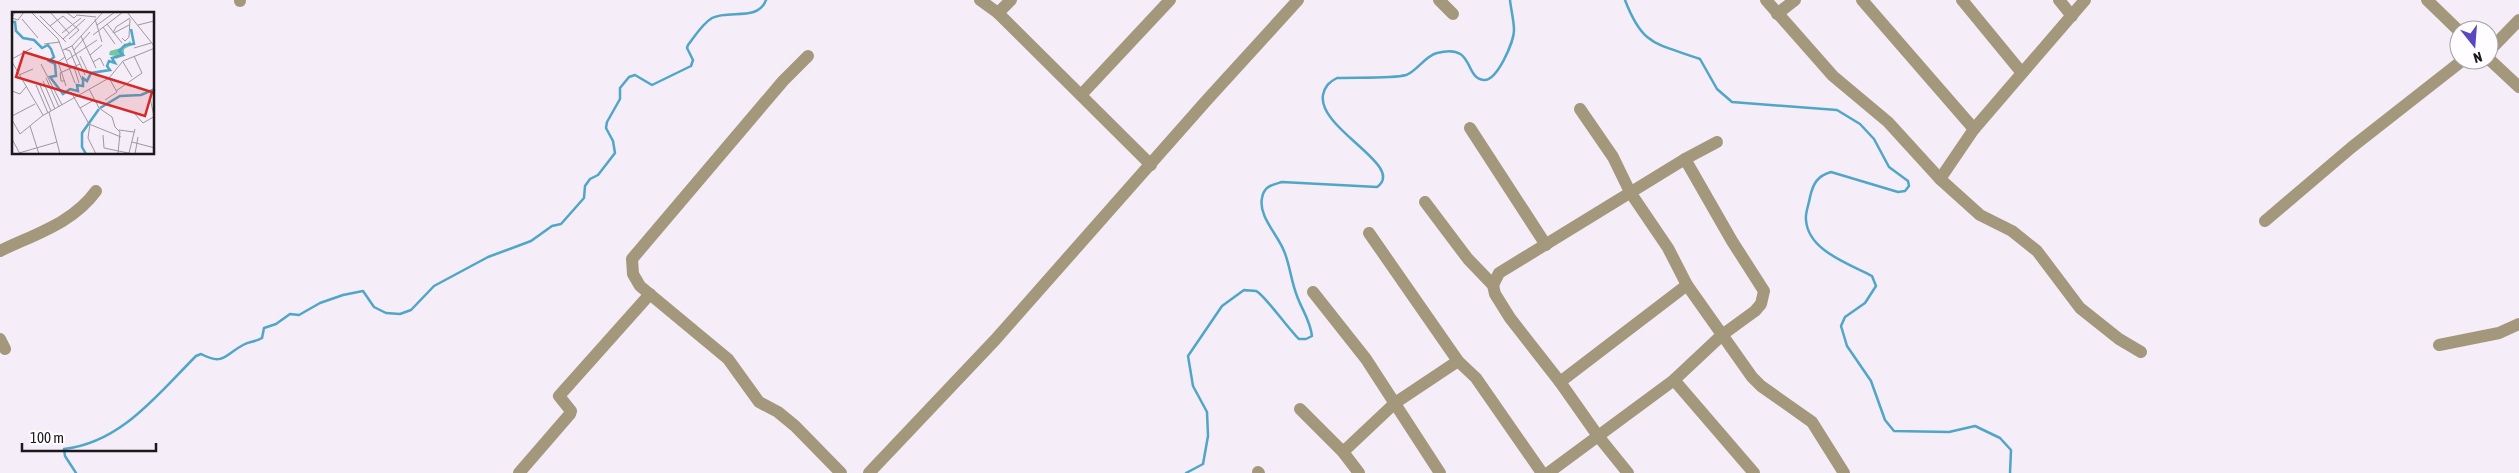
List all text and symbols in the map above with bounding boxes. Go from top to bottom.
inset map [12,12,155,155]
north arrow [2449,20,2499,70]
text: N [2472,49,2484,66]
scale bar [22,420,156,452]
text: 100 m [30,429,64,446]

